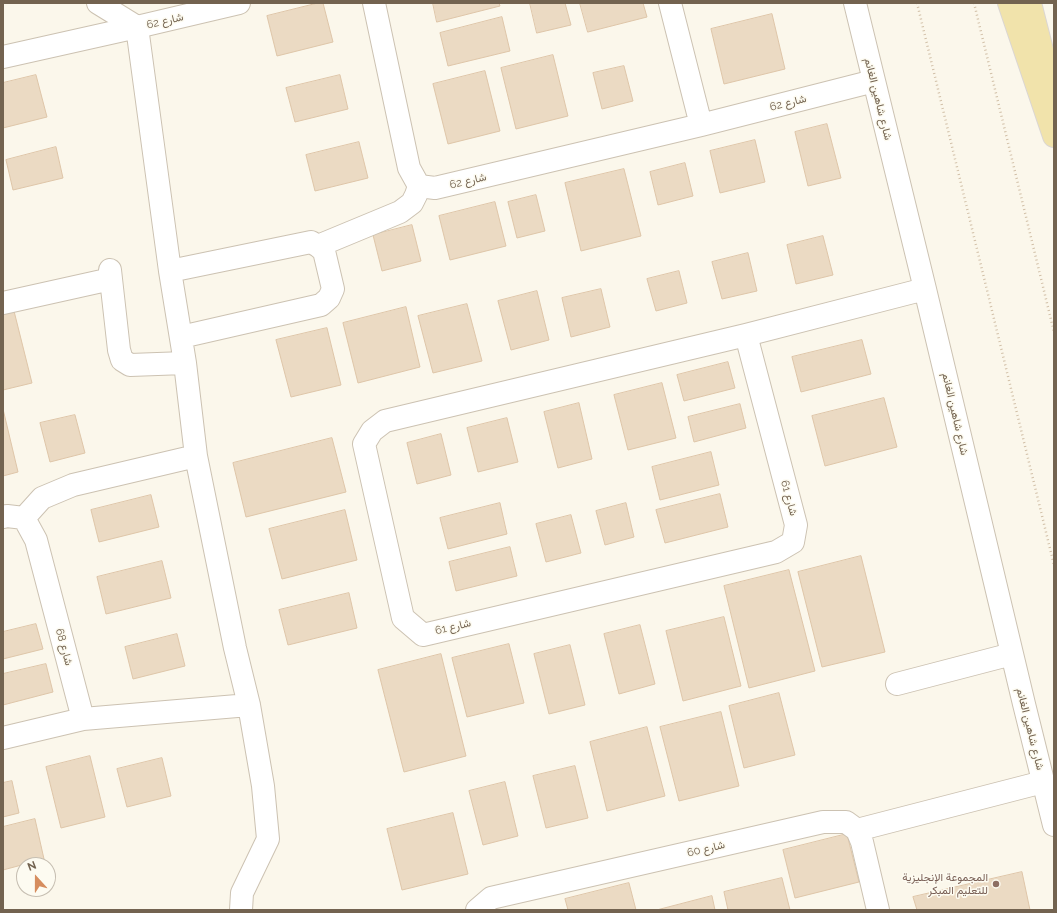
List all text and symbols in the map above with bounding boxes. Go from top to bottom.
street label: شارع 62 [145,10,185,32]
street label: شارع شاهين الغانم [861,57,895,141]
street label: شارع 62 [768,92,808,114]
street label: شارع 62 [448,170,488,192]
street label: شارع شاهين الغانم [939,371,971,457]
street label: شارع 61 [778,479,800,517]
street label: شارع 61 [434,616,472,638]
street label: شارع 68 [53,627,75,667]
street label: شارع شاهين الغانم [1013,687,1047,771]
street label: شارع 60 [686,838,726,860]
north arrow [16,857,56,897]
text: N [26,859,38,874]
place label: المجموعة الإنجليزية للتعليم المبكر [902,871,988,897]
marker: المجموعة الإنجليزية للتعليم المبكر [991,879,1001,889]

